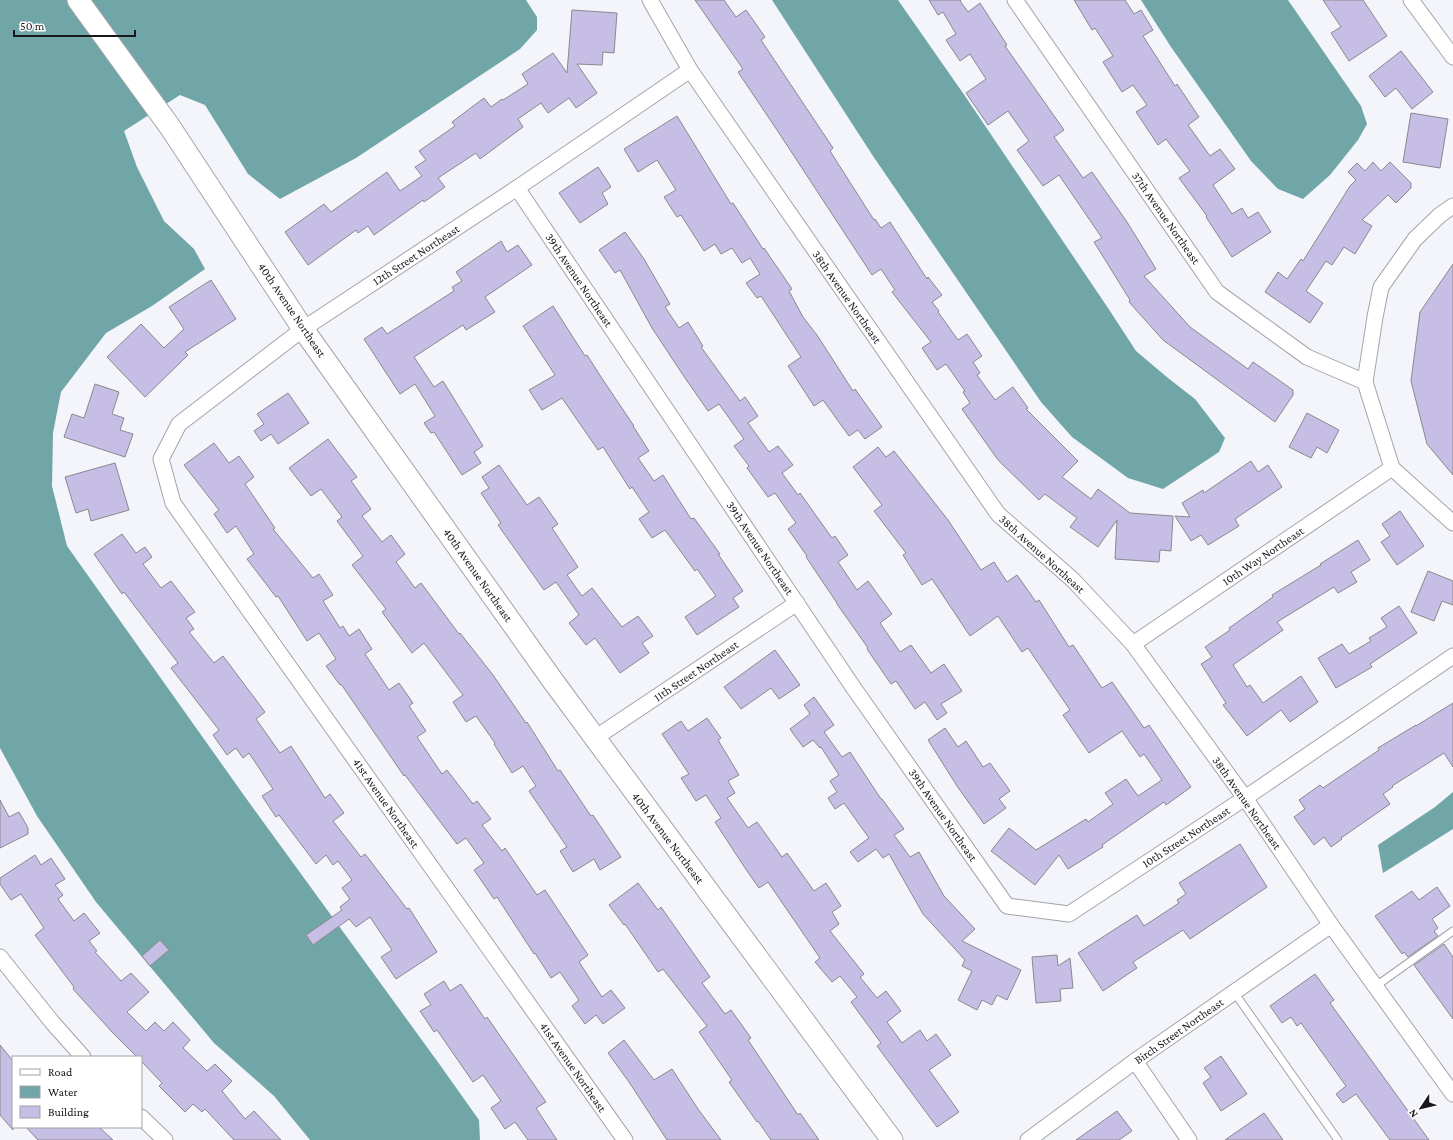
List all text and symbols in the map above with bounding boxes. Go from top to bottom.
scale bar [14,12,135,38]
text: 50 m [20,19,45,33]
street label: 37th Avenue Northeast [1129,169,1204,268]
street label: 12th Street Northeast [370,221,463,288]
street label: 39th Avenue Northeast [542,231,616,330]
street label: 38th Avenue Northeast [810,248,885,347]
street label: 40th Avenue Northeast [255,260,329,361]
street label: 39th Avenue Northeast [723,499,797,598]
street label: 38th Avenue Northeast [996,512,1088,597]
street label: 10th Way Northeast [1220,523,1307,588]
street label: 40th Avenue Northeast [440,525,516,625]
street label: 11th Street Northeast [651,637,742,704]
street label: 38th Avenue Northeast [1210,754,1285,853]
street label: 41st Avenue Northeast [350,755,423,852]
street label: 39th Avenue Northeast [906,766,981,865]
street label: 40th Avenue Northeast [629,789,708,887]
street label: 10th Street Northeast [1140,803,1233,871]
street label: Birch Street Northeast [1132,994,1227,1067]
street label: 41st Avenue Northeast [537,1019,610,1116]
legend [12,1056,142,1128]
text: Road [48,1065,73,1079]
text: Water [48,1085,78,1099]
north arrow [1401,1088,1441,1128]
text: Building [48,1105,89,1119]
text: N [1405,1107,1420,1120]

